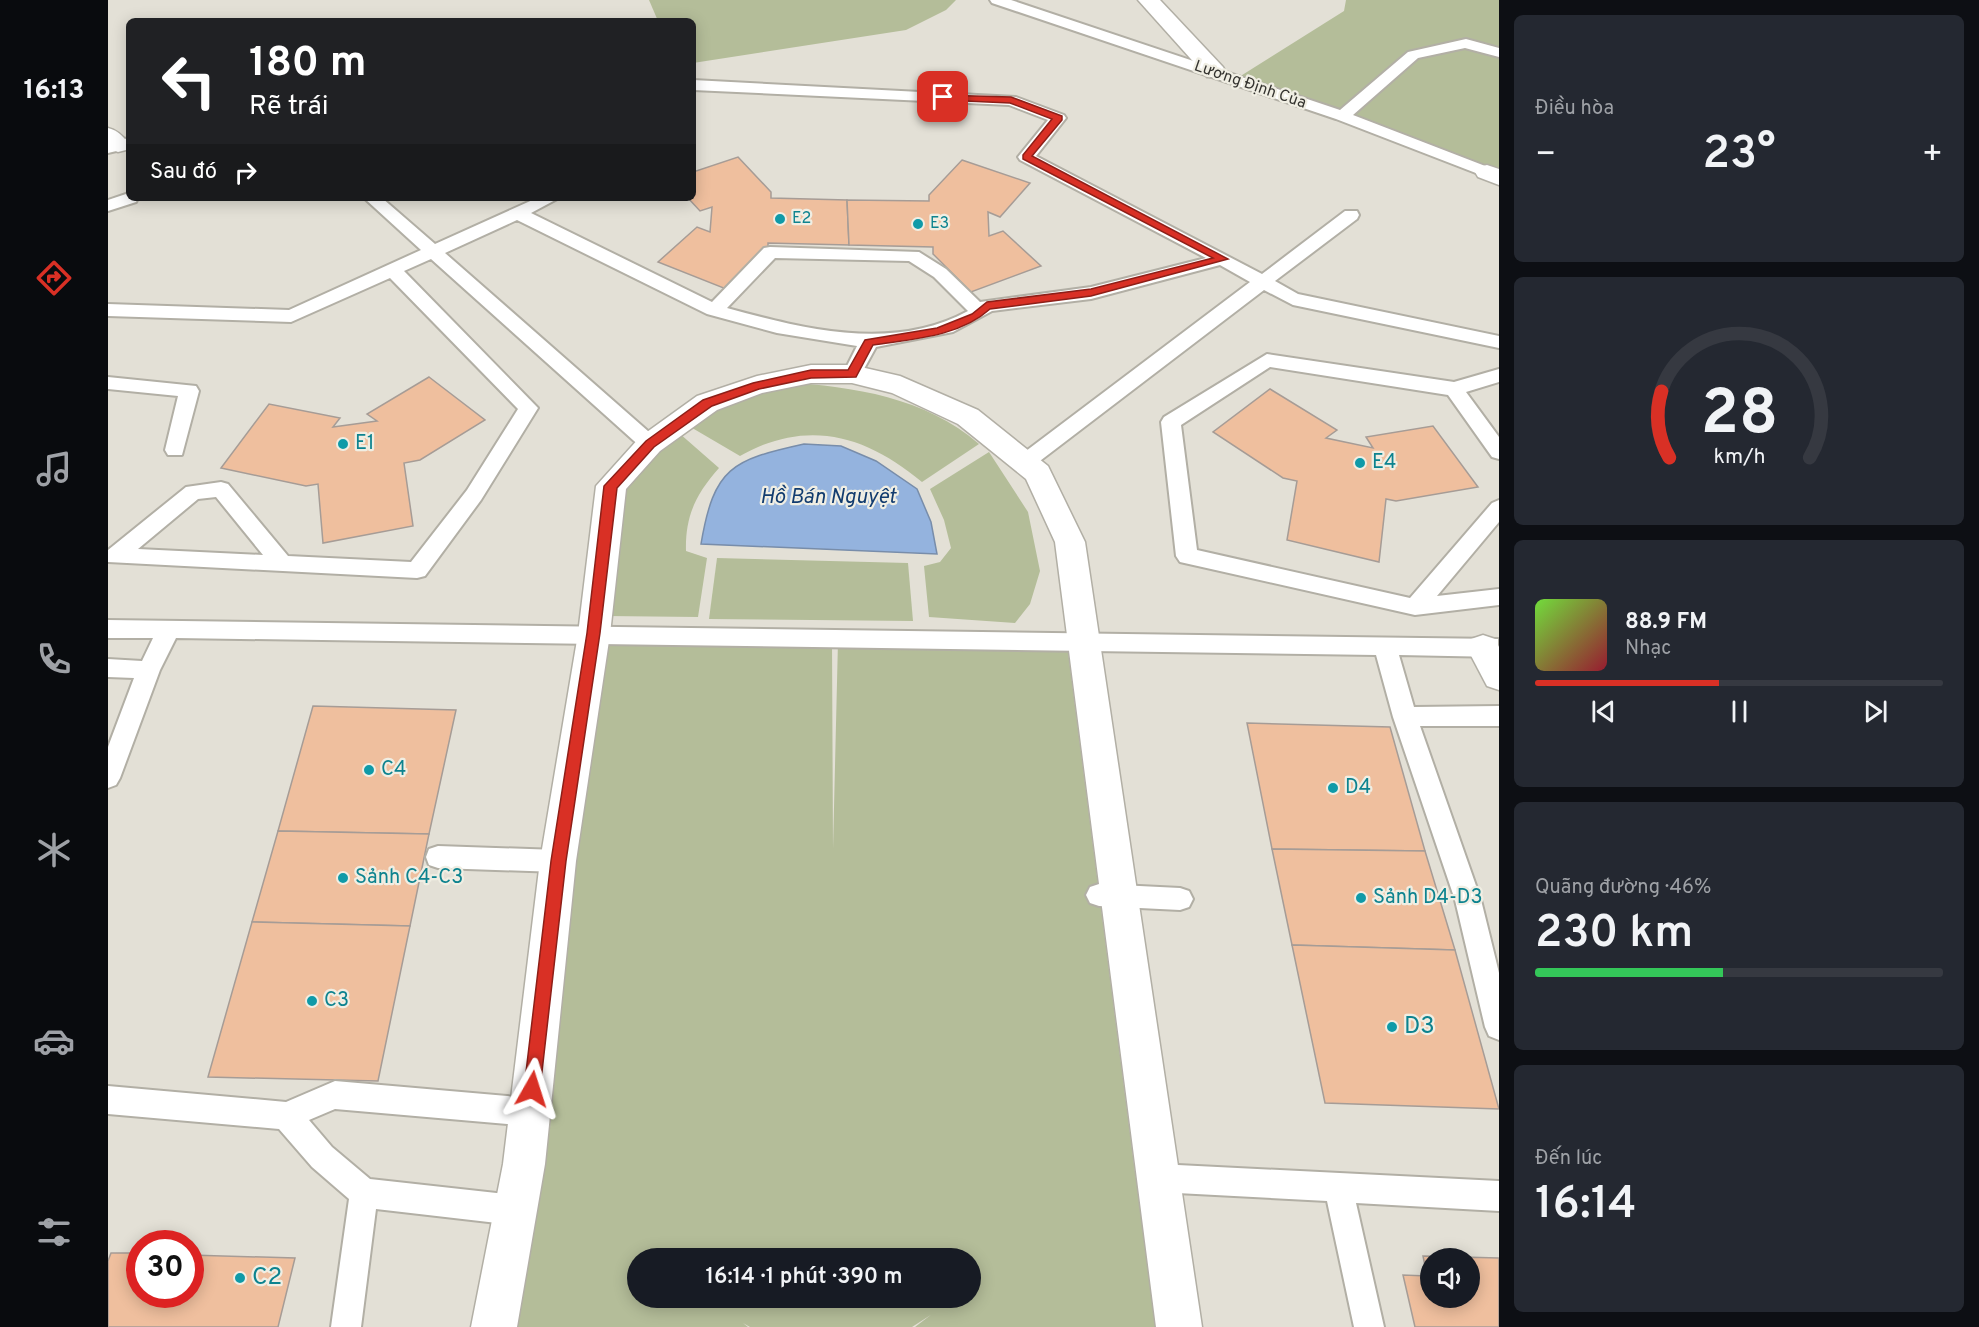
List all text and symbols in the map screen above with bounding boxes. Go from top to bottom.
text: 180 m [249,38,366,91]
icon: left [150,42,228,120]
street label: Lương Định Của [1191,56,1309,114]
pin [917,71,968,122]
text: 16:13 [24,74,84,108]
icon: arrive [926,80,959,113]
text: Rẽ trái [249,90,329,124]
text: Điều hòa [1535,96,1614,122]
text: 23° [1702,127,1776,184]
text: − [1535,135,1556,177]
text: + [1922,135,1943,177]
icon: right [229,156,262,189]
text: Sau đó [150,159,217,186]
place label: E2 [792,209,811,229]
marker: E2 [773,212,787,226]
place label: E3 [930,214,949,234]
marker: E3 [911,217,925,231]
icon: directions [33,257,75,299]
text: 28 [1700,377,1778,456]
place label: E1 [355,431,374,457]
marker: E1 [336,437,350,451]
text: km/h [1713,445,1765,472]
icon: music [33,448,75,490]
place label: E4 [1372,450,1396,476]
marker: E4 [1353,456,1367,470]
water label: Hồ Bán Nguyệt [760,484,898,511]
text: 88.9 FM [1625,609,1707,636]
text: Nhạc [1625,636,1671,662]
icon: phone [33,638,75,680]
icon: previous [1587,695,1620,728]
icon: pause [1723,695,1756,728]
icon: next [1859,695,1892,728]
place label: C4 [381,757,406,783]
marker: C4 [362,763,376,777]
place label: D4 [1345,775,1371,801]
marker: D4 [1326,781,1340,795]
icon: climate [33,829,75,871]
place label: Sảnh C4-C3 [355,865,463,891]
marker: Sảnh C4-C3 [336,871,350,885]
text: Quãng đường · 46% [1535,875,1711,901]
place label: Sảnh D4-D3 [1373,885,1482,911]
marker: Sảnh D4-D3 [1354,891,1368,905]
text: 230 km [1535,906,1693,963]
place label: C3 [324,988,349,1014]
marker: C3 [305,994,319,1008]
place label: D3 [1404,1012,1435,1042]
icon: car [33,1020,75,1062]
marker: D3 [1385,1020,1399,1034]
position arrow [500,1057,564,1121]
text: Đến lúc [1535,1146,1602,1172]
text: 16:14 [1535,1177,1637,1234]
icon: filters [33,1211,75,1253]
speed limit sign: 30 [126,1230,204,1308]
map controls [1420,1248,1480,1308]
button: sound [1420,1248,1480,1308]
place label: C2 [252,1263,282,1293]
text: 16:14 · 1 phút · 390 m [705,1264,903,1291]
marker: C2 [233,1271,247,1285]

